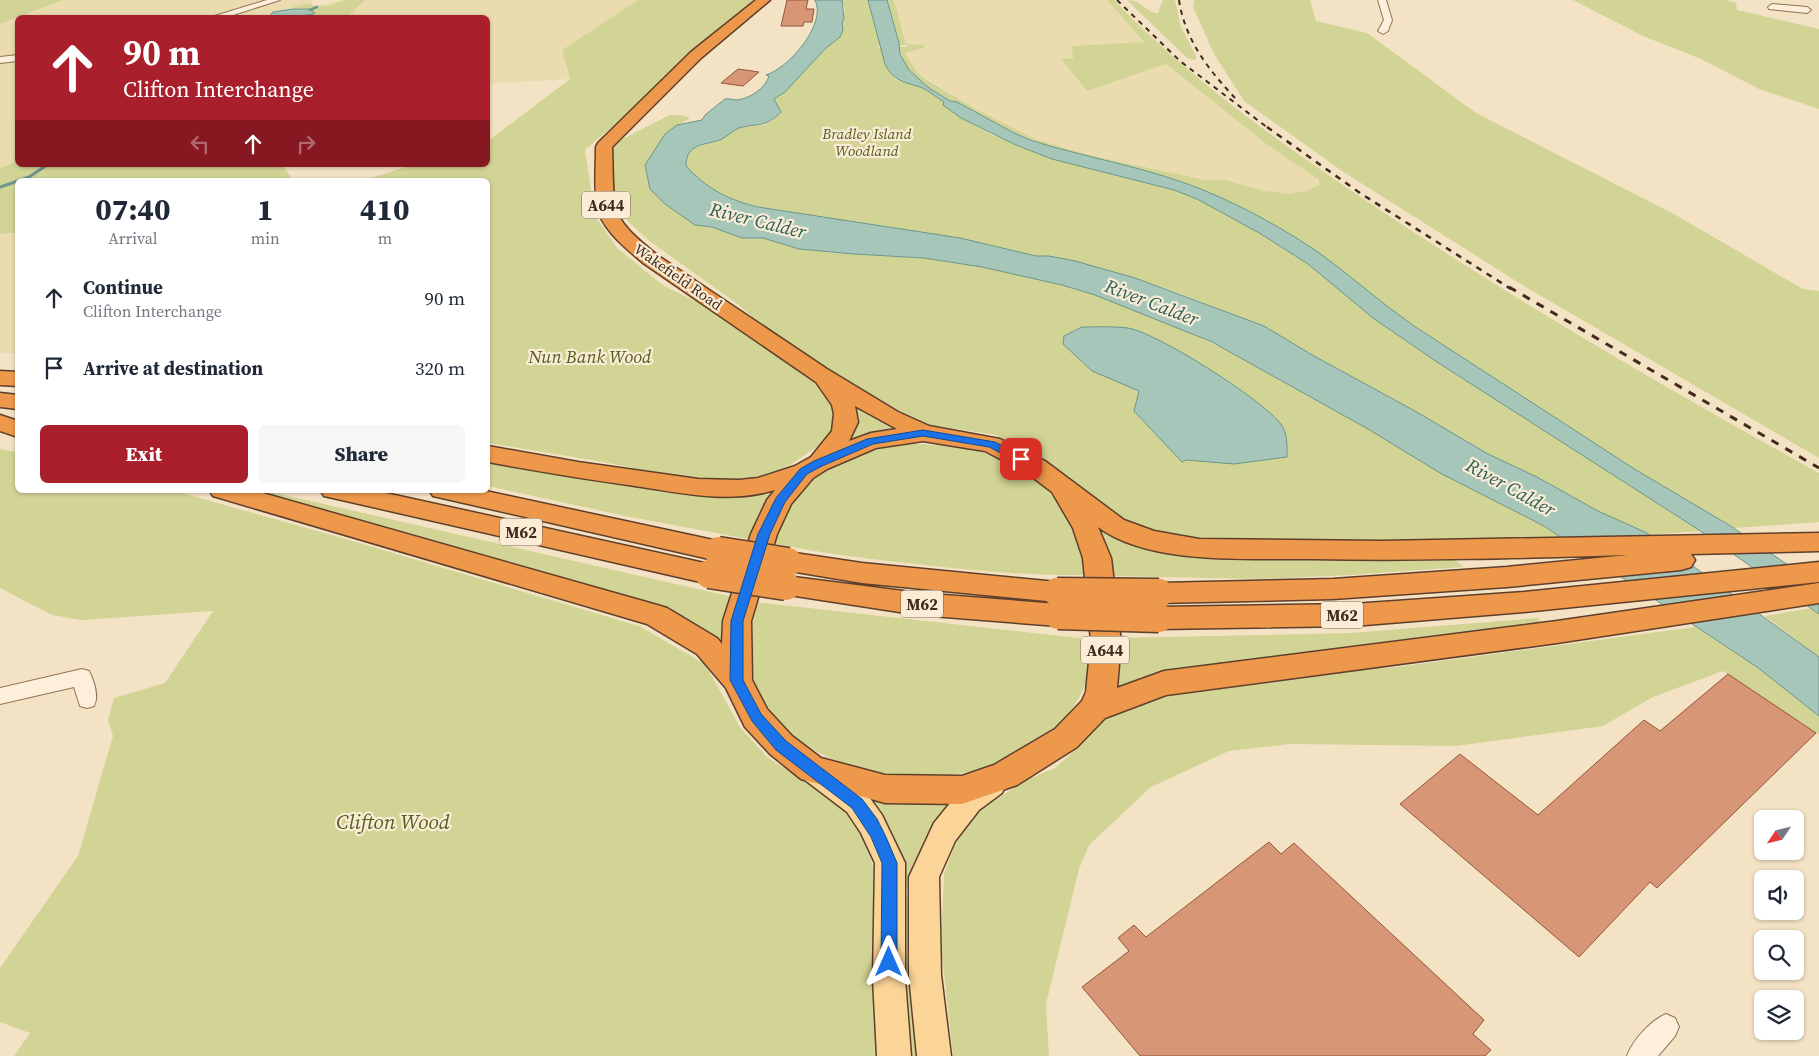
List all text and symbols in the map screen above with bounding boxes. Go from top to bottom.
text: 90 m [123,29,200,77]
icon: ahead [40,35,105,100]
text: Clifton Interchange [123,74,314,104]
park label: Bradley Island Woodland [821,123,912,161]
icon: left [186,130,214,158]
icon: ahead [239,130,267,158]
icon: right [292,130,320,158]
text: 07:40 [95,189,170,230]
text: 1 [257,189,274,230]
text: 410 [360,189,410,230]
road number: A644 [582,192,630,218]
water label: River Calder [706,195,810,245]
text: Arrival [108,227,158,249]
text: min [251,227,280,249]
text: m [378,227,392,249]
street label: Wakefield Road [630,238,727,315]
water label: River Calder [1101,272,1204,332]
text: Continue [83,274,163,300]
icon: ahead [40,284,68,312]
text: 90 m [424,285,465,311]
text: Clifton Interchange [83,300,222,322]
park label: Nun Bank Wood [528,344,652,369]
icon: arrive [40,354,68,382]
text: Arrive at destination [83,355,263,381]
text: 320 m [415,355,465,381]
button: Exit [40,425,248,483]
button: Share [258,425,465,483]
pin [1000,438,1042,480]
icon: arrive [1007,445,1035,473]
water label: River Calder [1461,451,1562,523]
road number: M62 [500,518,542,546]
road number: M62 [901,590,943,618]
road number: M62 [1321,602,1363,628]
road number: A644 [1081,636,1129,664]
park label: Clifton Wood [336,807,450,836]
north arrow [1754,810,1804,860]
map controls [1754,810,1804,1040]
button: sound [1754,870,1804,920]
button: search [1754,930,1804,980]
position arrow [862,935,914,987]
button: layers [1754,990,1804,1040]

